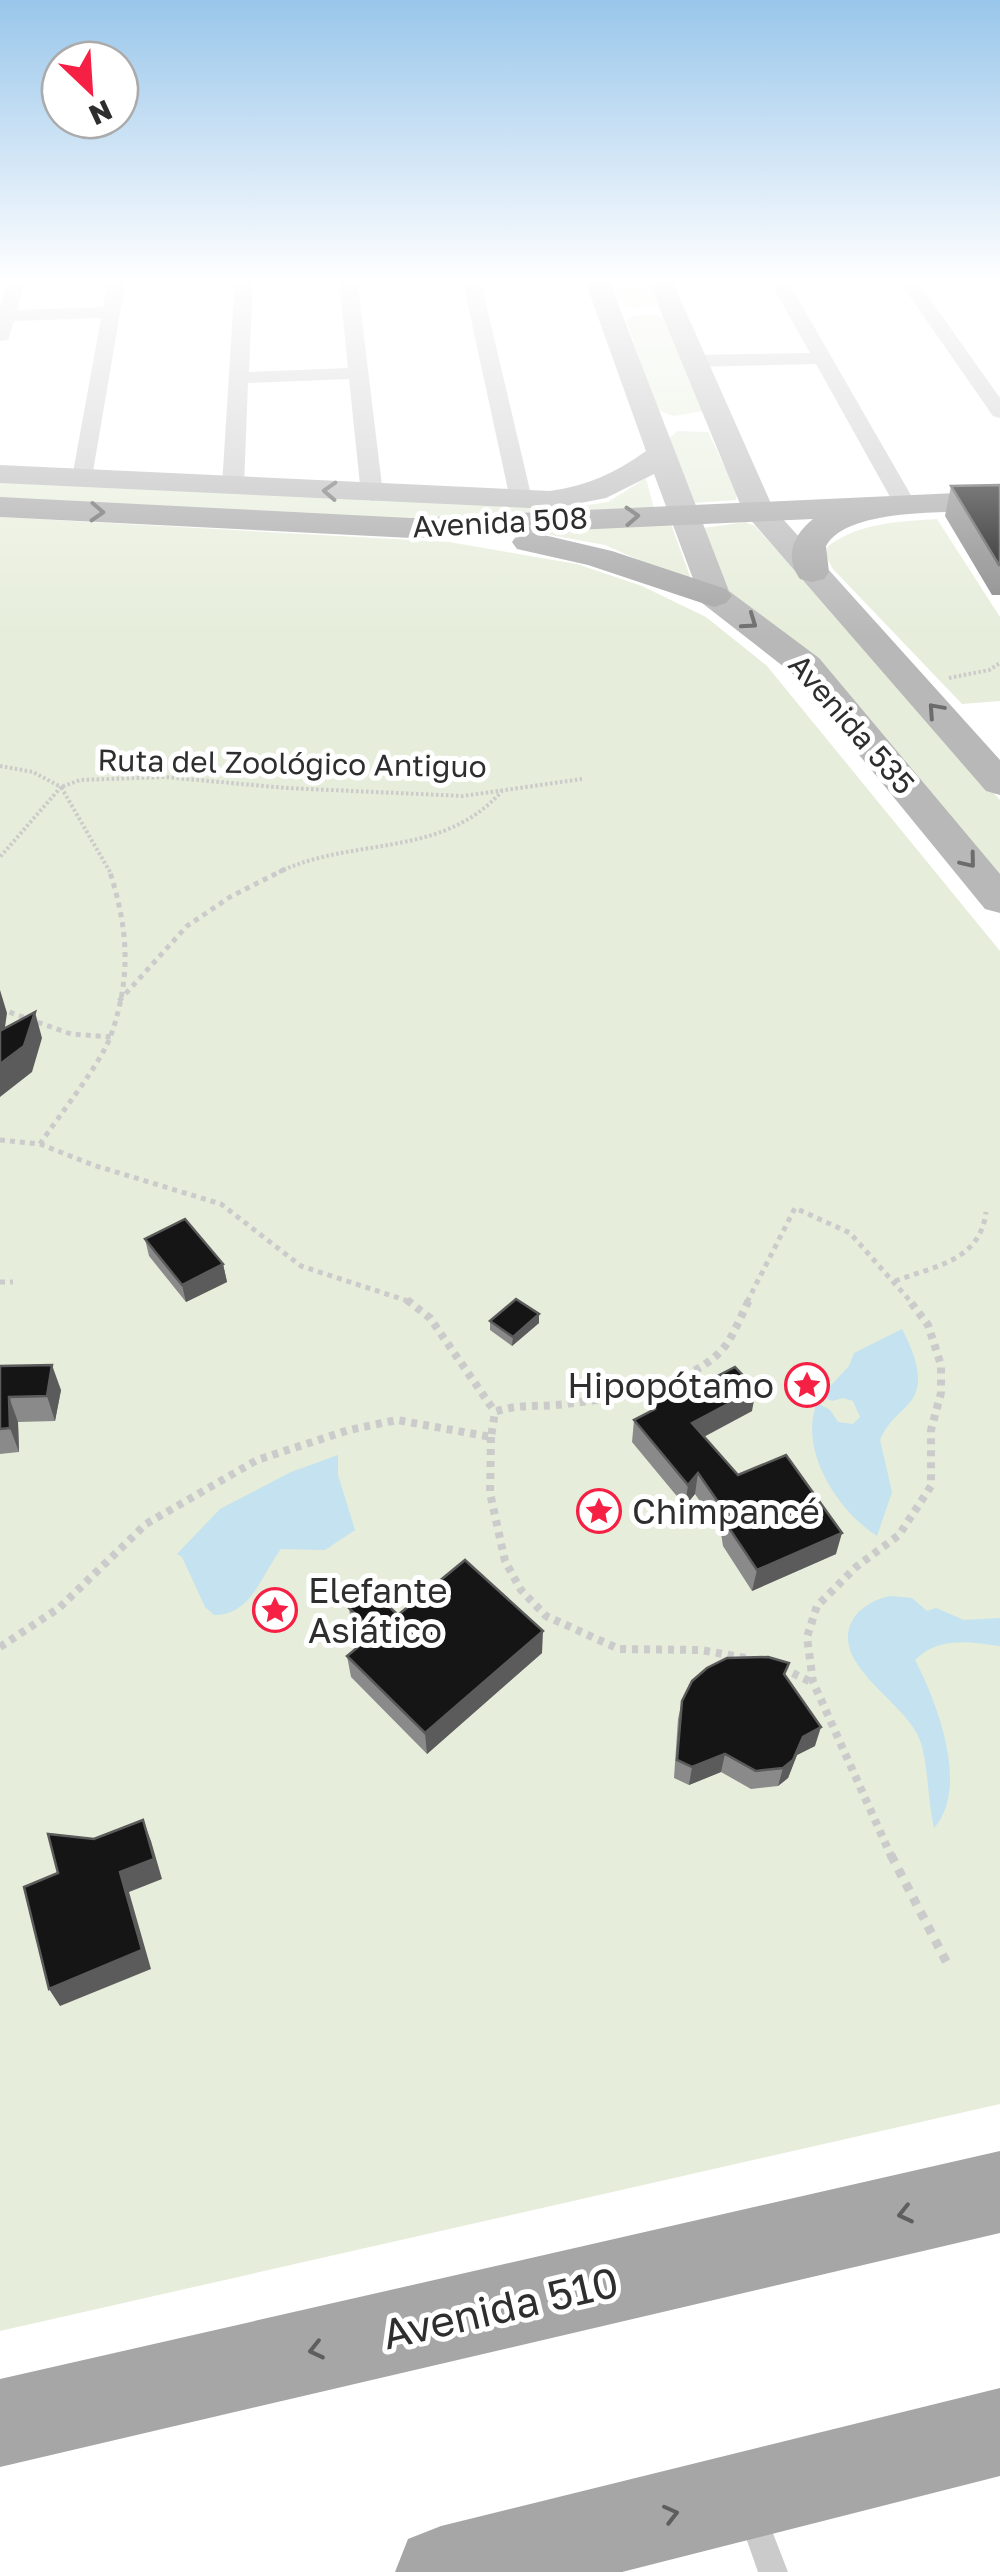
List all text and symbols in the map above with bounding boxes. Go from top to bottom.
north arrow [40,40,140,140]
text: N [84,94,117,133]
one-way arrow [322,481,338,502]
street label: Avenida 508 [411,499,589,545]
one-way arrow [90,501,106,522]
one-way arrow [624,506,640,527]
one-way arrow [739,610,758,628]
street label: Avenida 535 [781,647,923,801]
one-way arrow [929,703,947,722]
street label: Ruta del Zoológico Antiguo [97,742,487,784]
one-way arrow [957,849,975,867]
place icon: Hipopótamo [784,1362,830,1408]
place label: Hipopótamo [567,1364,774,1406]
place icon: Chimpancé [576,1488,622,1534]
place label: Chimpancé [632,1490,820,1532]
place label: Elefante Asiático [308,1569,447,1651]
place icon: Elefante Asiático [252,1587,298,1633]
one-way arrow [897,2202,914,2223]
street label: Avenida 510 [377,2256,623,2358]
one-way arrow [307,2338,324,2359]
one-way arrow [662,2505,679,2526]

